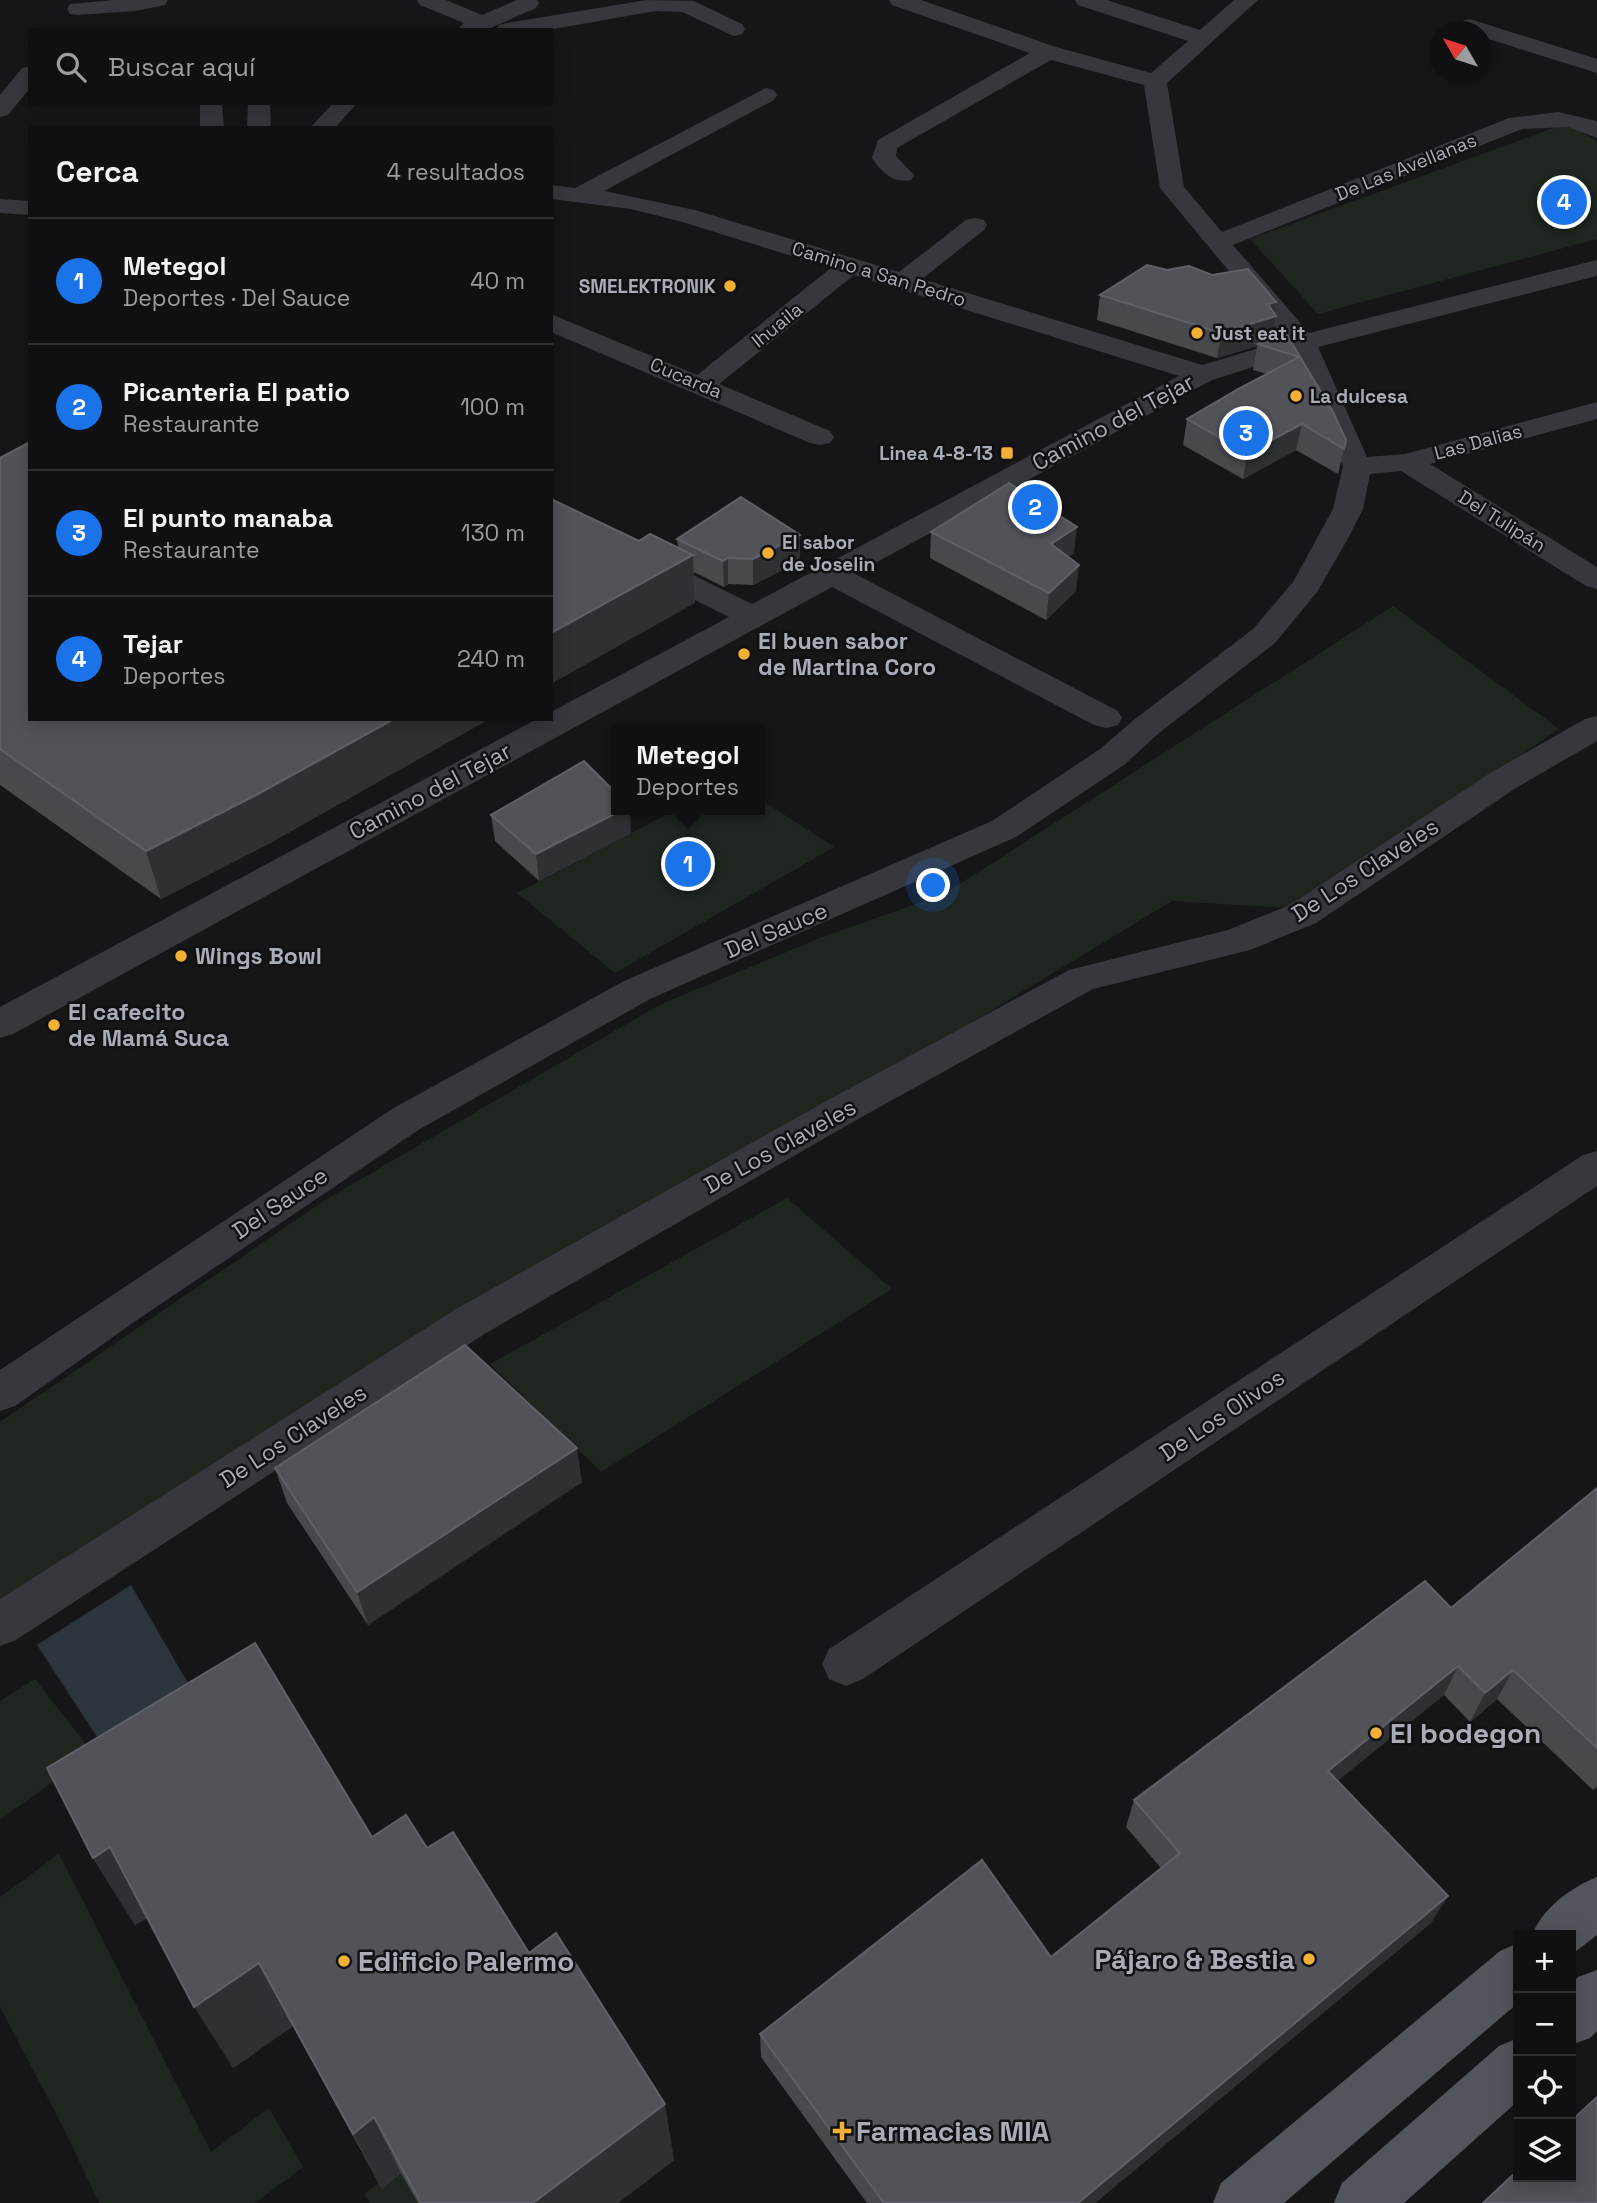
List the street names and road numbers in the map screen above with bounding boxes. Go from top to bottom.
street label: De Las Avellanas [1332,127,1480,207]
street label: Camino a San Pedro [789,236,969,312]
street label: Ihuaila [746,297,808,353]
street label: Cucarda [646,352,726,404]
street label: Camino del Tejar [1027,367,1199,477]
street label: Las Dalias [1431,418,1525,466]
street label: Del Tulipán [1454,484,1550,558]
street label: Camino del Tejar [344,736,516,846]
street label: De Los Claveles [1286,811,1444,929]
street label: Del Sauce [720,895,832,965]
street label: De Los Claveles [699,1092,861,1200]
street label: Del Sauce [226,1160,334,1246]
street label: De Los Olivos [1154,1362,1290,1468]
street label: De Los Claveles [214,1377,372,1495]

